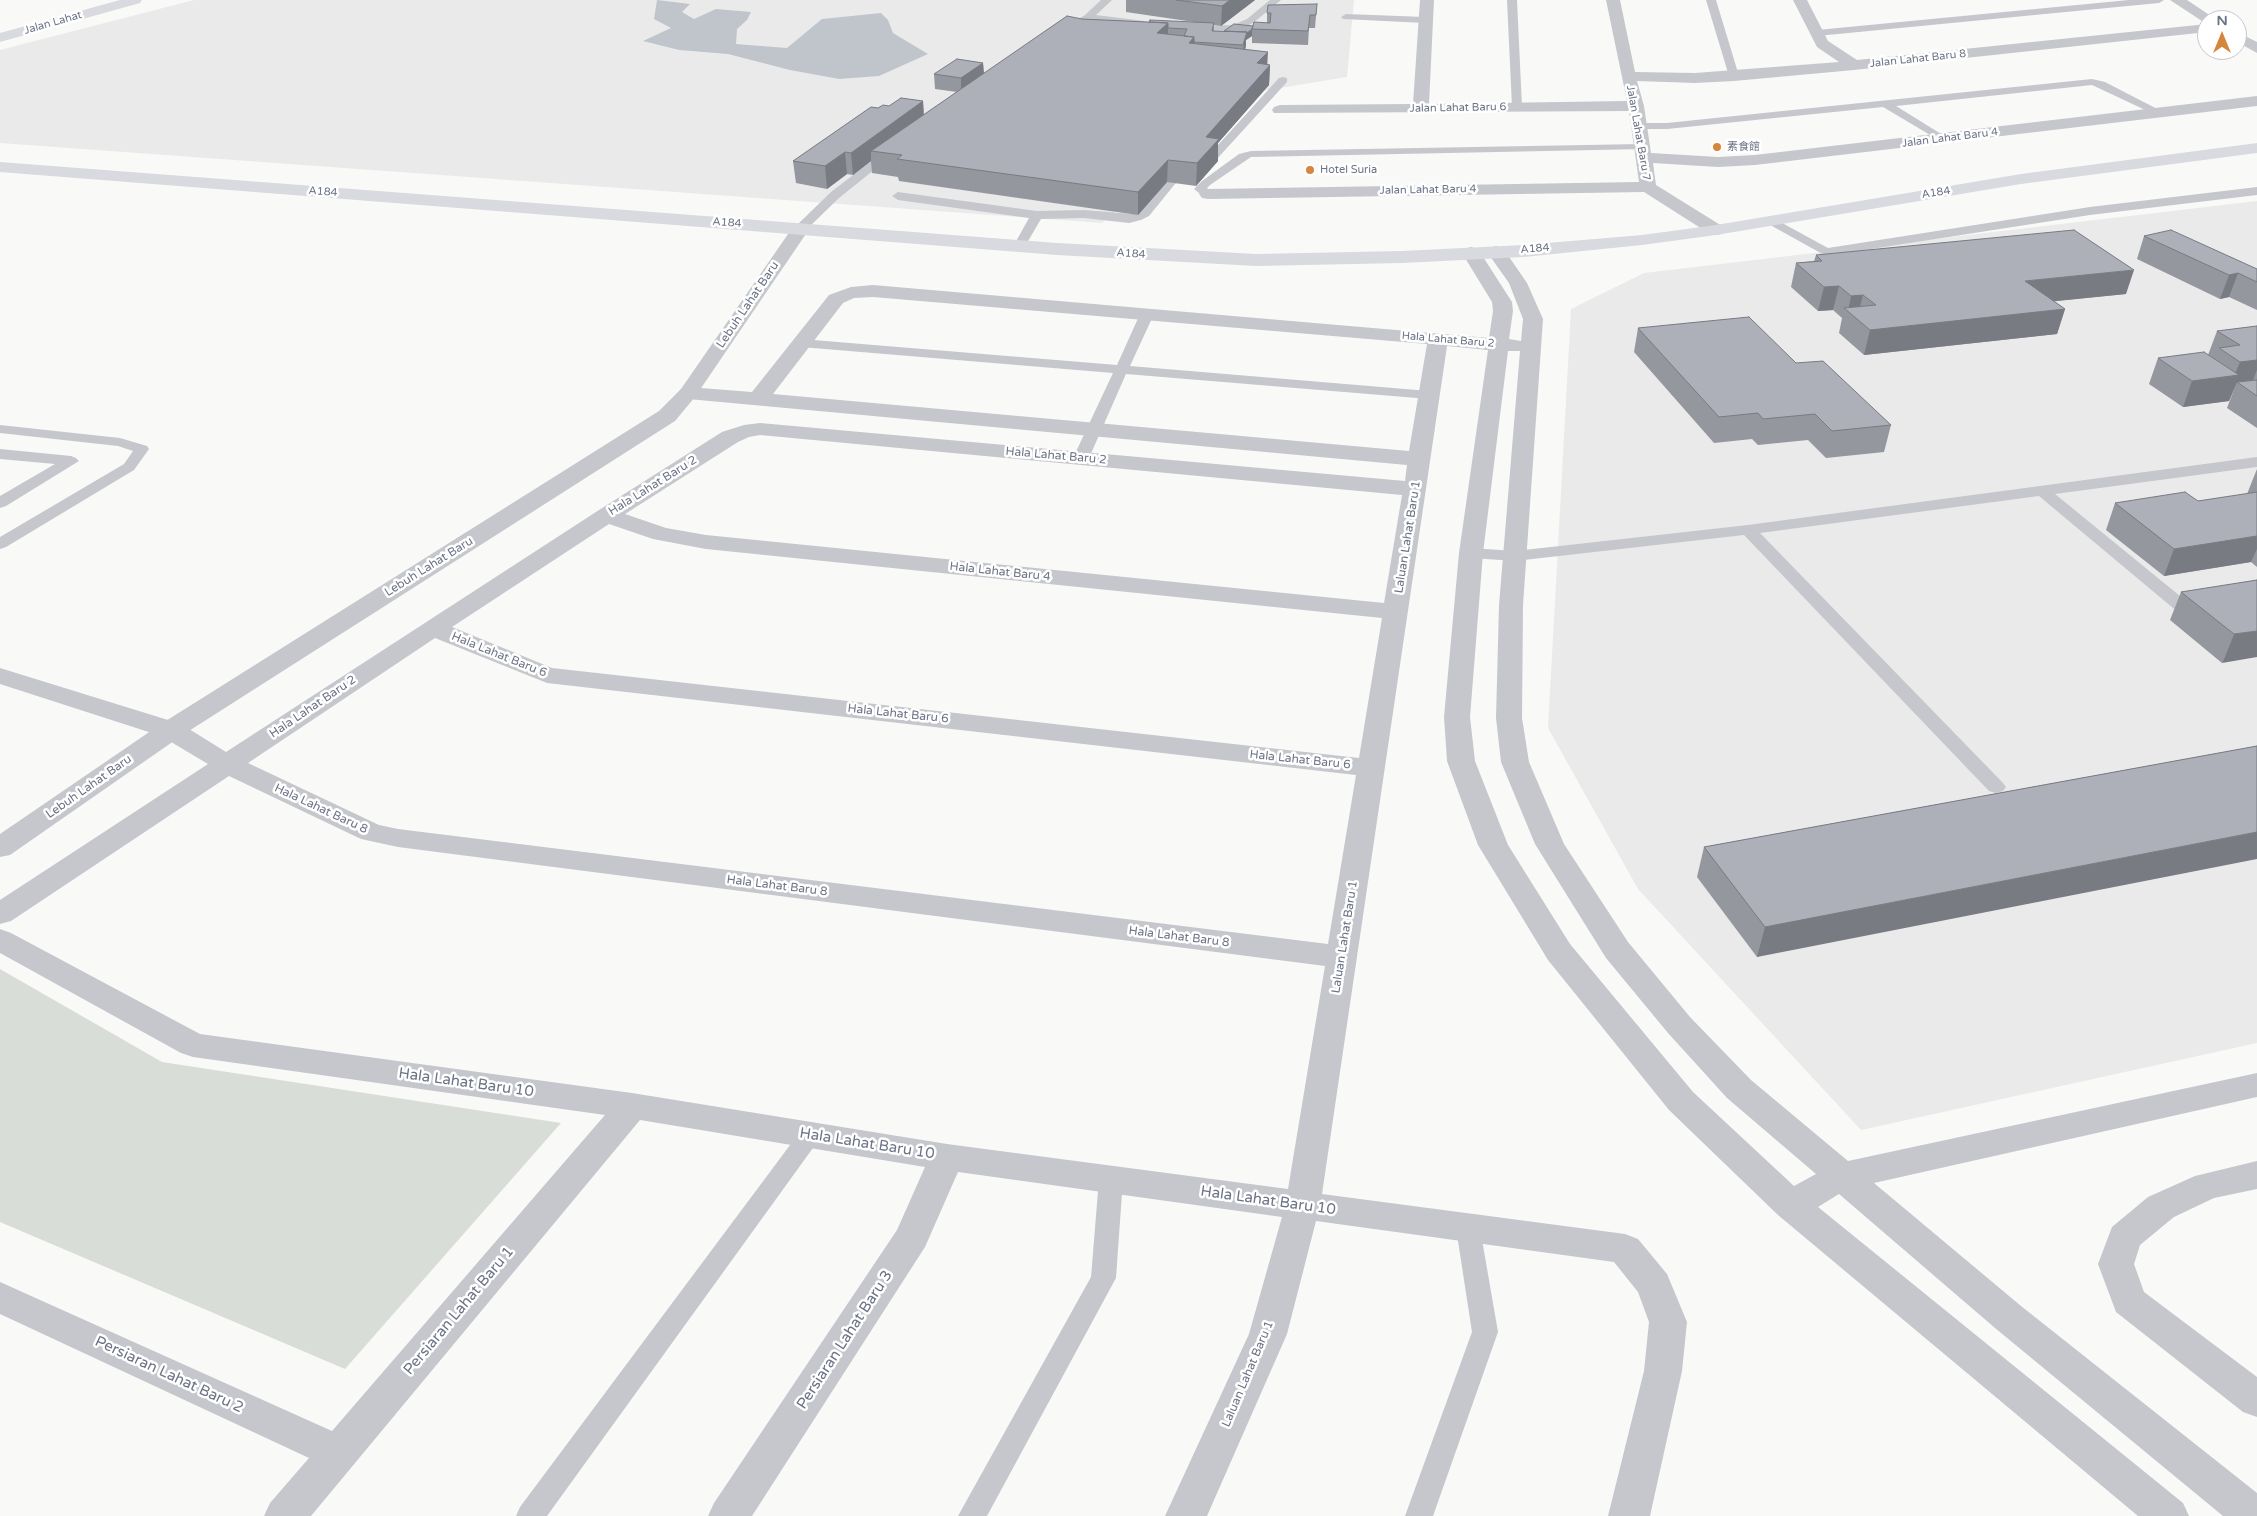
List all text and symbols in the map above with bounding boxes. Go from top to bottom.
street label: Jalan Lahat [23,8,83,38]
north arrow [2197,10,2247,60]
text: N [2216,12,2228,29]
street label: Jalan Lahat Baru 8 [1869,47,1967,71]
street label: Jalan Lahat Baru 7 [1623,84,1653,182]
street label: Jalan Lahat Baru 6 [1410,101,1506,115]
street label: Jalan Lahat Baru 4 [1901,126,1999,150]
place label: 素食館 [1727,140,1760,154]
marker: 素食館 [1711,141,1723,153]
place label: Hotel Suria [1320,163,1377,177]
marker: Hotel Suria [1304,164,1316,176]
street label: Jalan Lahat Baru 4 [1380,183,1476,197]
street label: A184 [308,184,338,200]
street label: A184 [1921,184,1951,202]
street label: A184 [712,215,742,231]
street label: A184 [1520,241,1550,257]
street label: A184 [1116,246,1146,262]
street label: Lebuh Lahat Baru [714,259,782,351]
street label: Hala Lahat Baru 2 [1401,329,1495,351]
street label: Hala Lahat Baru 2 [1005,444,1107,468]
street label: Hala Lahat Baru 2 [606,453,700,519]
street label: Laluan Lahat Baru 1 [1392,480,1424,594]
street label: Lebuh Lahat Baru [382,534,476,600]
street label: Hala Lahat Baru 4 [949,560,1051,584]
street label: Hala Lahat Baru 6 [449,629,549,681]
street label: Hala Lahat Baru 2 [267,673,359,741]
street label: Hala Lahat Baru 6 [847,702,949,726]
street label: Hala Lahat Baru 6 [1249,748,1351,772]
street label: Lebuh Lahat Baru [43,752,135,822]
street label: Hala Lahat Baru 8 [272,781,370,837]
street label: Hala Lahat Baru 8 [726,873,828,899]
street label: Laluan Lahat Baru 1 [1329,880,1361,994]
street label: Hala Lahat Baru 8 [1128,924,1230,950]
street label: Hala Lahat Baru 10 [397,1065,535,1101]
street label: Hala Lahat Baru 10 [798,1124,936,1164]
street label: Hala Lahat Baru 10 [1199,1183,1337,1219]
street label: Persiaran Lahat Baru 1 [400,1243,518,1379]
street label: Persiaran Lahat Baru 3 [793,1267,897,1413]
street label: Laluan Lahat Baru 1 [1219,1319,1277,1429]
street label: Persiaran Lahat Baru 2 [92,1333,246,1417]

